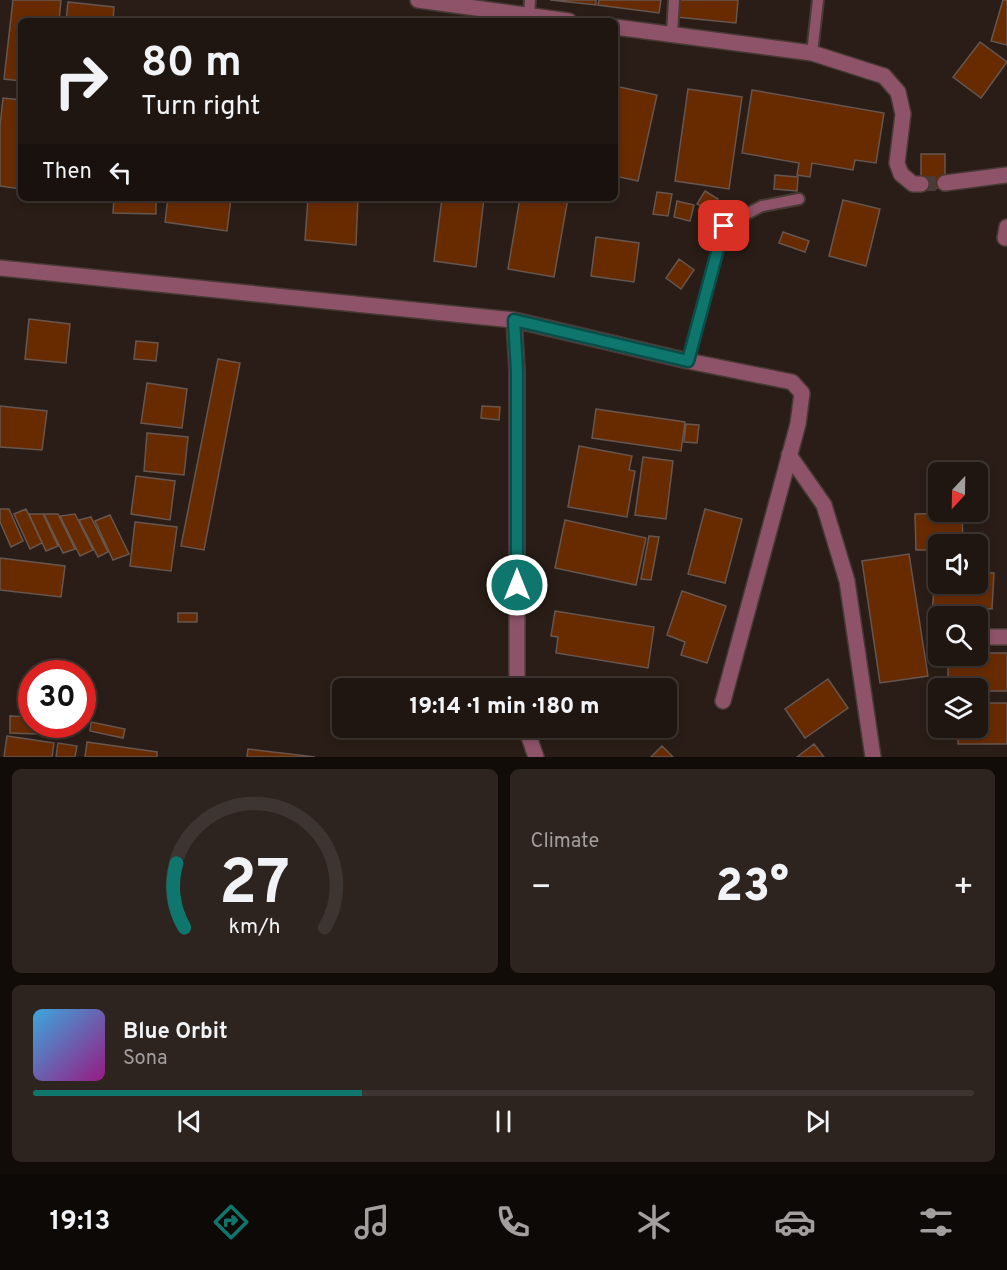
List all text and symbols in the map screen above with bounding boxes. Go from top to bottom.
text: 80 m [141,38,242,91]
icon: right [42,42,120,120]
text: Turn right [141,90,260,124]
icon: left [104,156,137,189]
text: Then [42,159,92,186]
pin [698,200,749,251]
icon: arrive [707,209,740,242]
north arrow [928,462,988,522]
map controls [928,462,988,738]
button: sound [928,534,988,594]
position arrow [485,553,549,617]
button: search [928,606,988,666]
speed limit sign: 30 [18,660,96,738]
button: layers [928,678,988,738]
text: 19:14 · 1 min · 180 m [409,694,600,721]
text: Climate [531,829,599,855]
text: 27 [219,847,290,926]
text: 23° [716,860,789,917]
text: − [531,868,552,910]
text: + [953,868,974,910]
text: km/h [229,914,281,941]
text: Blue Orbit [123,1019,228,1046]
text: Sona [123,1046,168,1072]
icon: previous [173,1105,206,1138]
icon: pause [487,1105,520,1138]
icon: next [801,1105,834,1138]
icon: directions [210,1201,252,1243]
icon: music [351,1201,393,1243]
icon: phone [492,1201,534,1243]
icon: climate [633,1201,675,1243]
icon: car [774,1201,816,1243]
icon: filters [915,1201,957,1243]
text: 19:13 [50,1205,111,1239]

